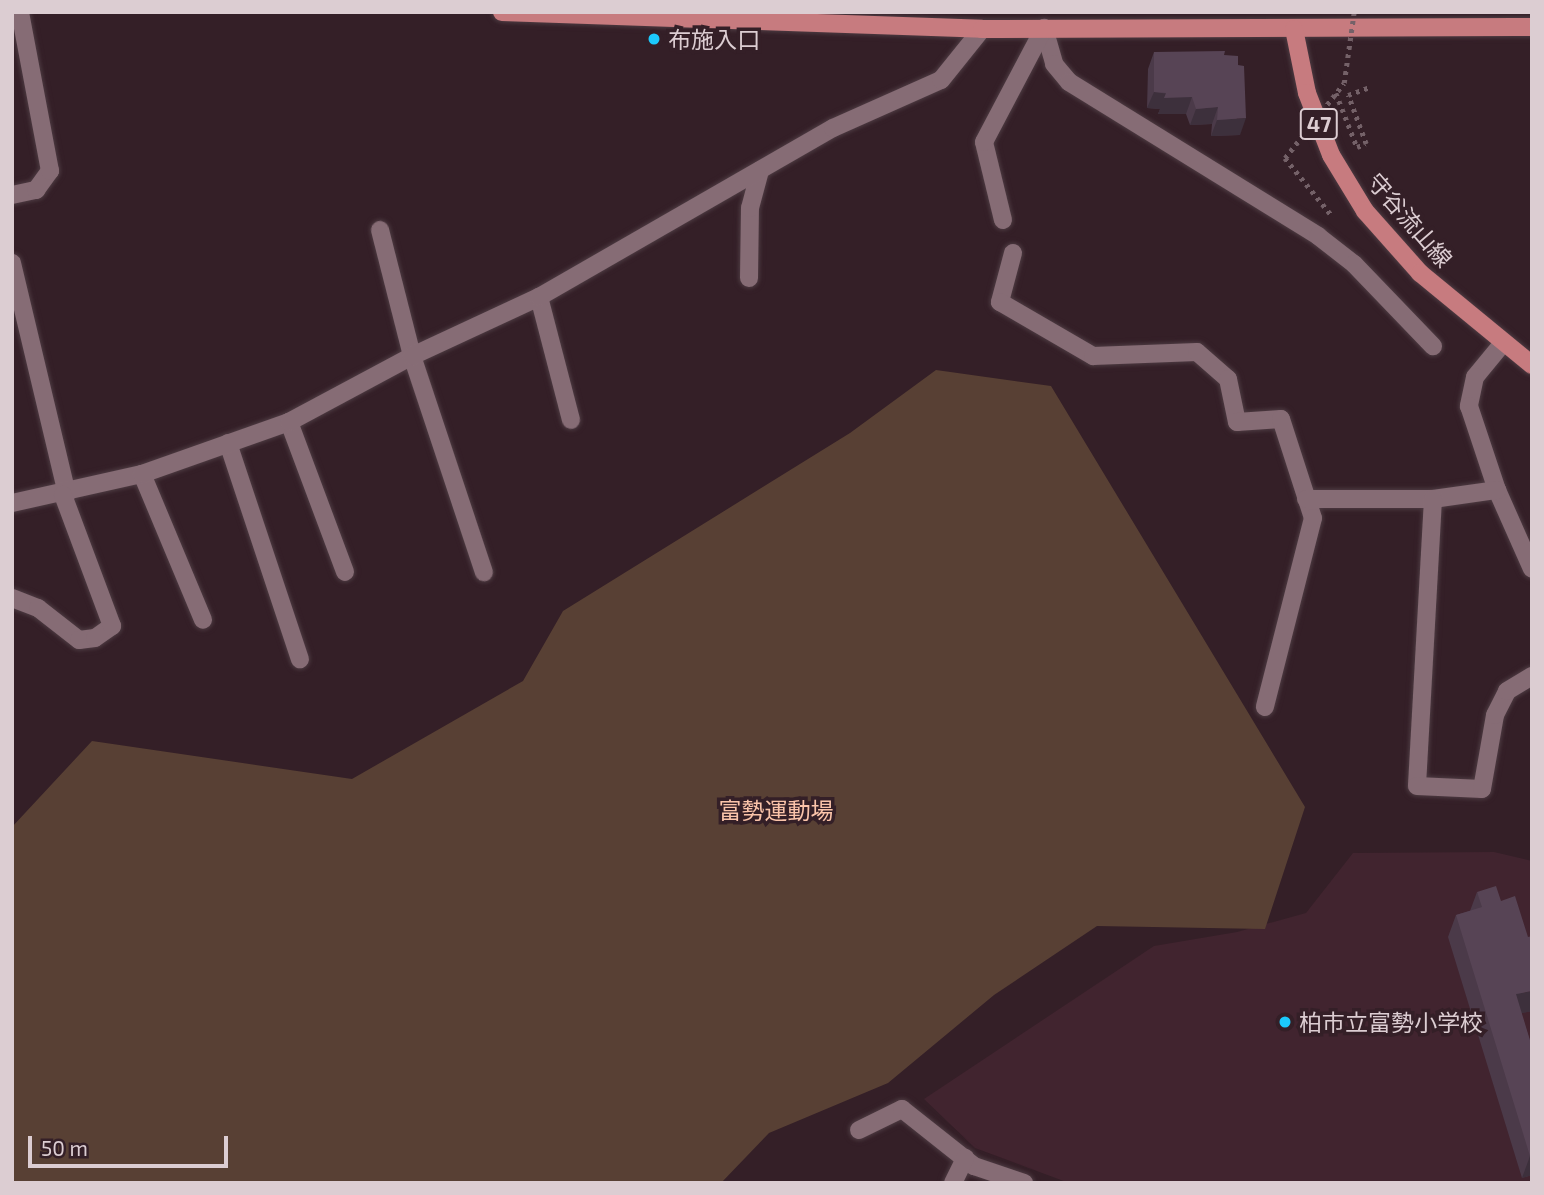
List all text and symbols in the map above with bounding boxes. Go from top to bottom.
place label: 布施入口 [668,25,760,53]
marker: 布施入口 [646,31,662,47]
road number: 47 [1300,106,1338,142]
street label: 守谷流山線 [1362,168,1458,272]
park label: 富勢運動場 [719,796,833,824]
place label: 柏市立富勢小学校 [1299,1008,1483,1036]
marker: 柏市立富勢小学校 [1277,1014,1293,1030]
scale bar [32,1122,231,1166]
text: 50 m [41,1135,88,1160]

